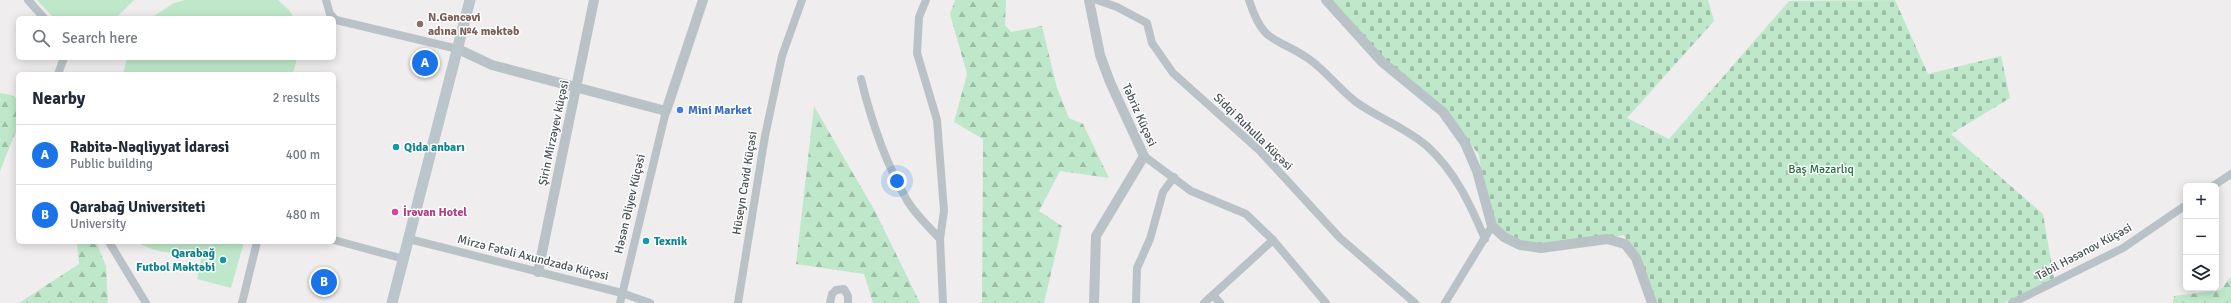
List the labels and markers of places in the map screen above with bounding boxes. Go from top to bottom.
place label: N.Gəncəvi adına №4 məktəb [428,10,520,39]
marker: N.Gəncəvi adına №4 məktəb [415,19,425,29]
pin: A [412,48,438,78]
place label: Mini Market [688,103,752,118]
marker: Mini Market [675,105,685,115]
place label: Qida anbarı [404,140,465,155]
marker: Qida anbarı [391,142,401,152]
place label: İrəvan Hotel [403,205,467,220]
marker: İrəvan Hotel [390,207,400,217]
place label: Texnik [654,234,688,249]
marker: Texnik [641,236,651,246]
place label: Qarabağ Futbol Məktəbi [136,246,216,275]
marker: Qarabağ Futbol Məktəbi [218,255,228,265]
pin: B [311,267,337,297]

